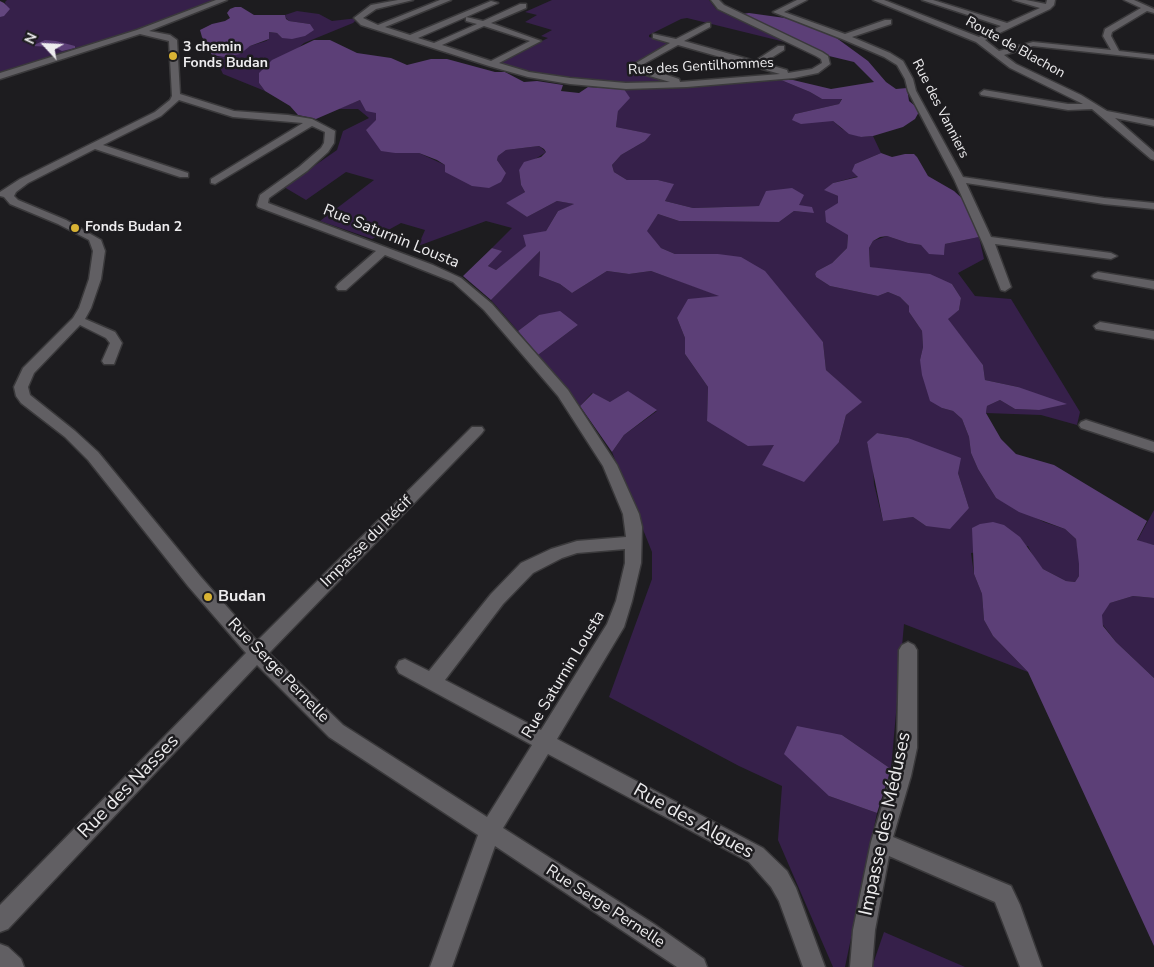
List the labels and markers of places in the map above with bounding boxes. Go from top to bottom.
place label: 3 chemin Fonds Budan [183,40,268,72]
marker: 3 chemin Fonds Budan [167,50,179,62]
place label: Fonds Budan 2 [85,220,182,236]
marker: Fonds Budan 2 [69,222,81,234]
place label: Budan [218,587,266,607]
marker: Budan [202,591,214,603]

